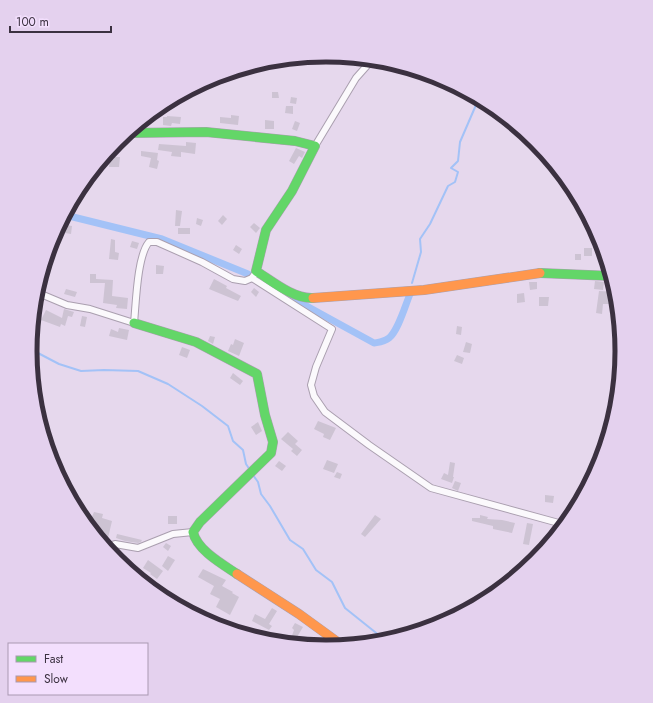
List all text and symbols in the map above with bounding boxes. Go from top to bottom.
scale bar [10,8,111,34]
text: 100 m [16,13,49,31]
legend [8,643,148,695]
text: Fast [44,650,63,668]
text: Slow [44,670,69,688]

